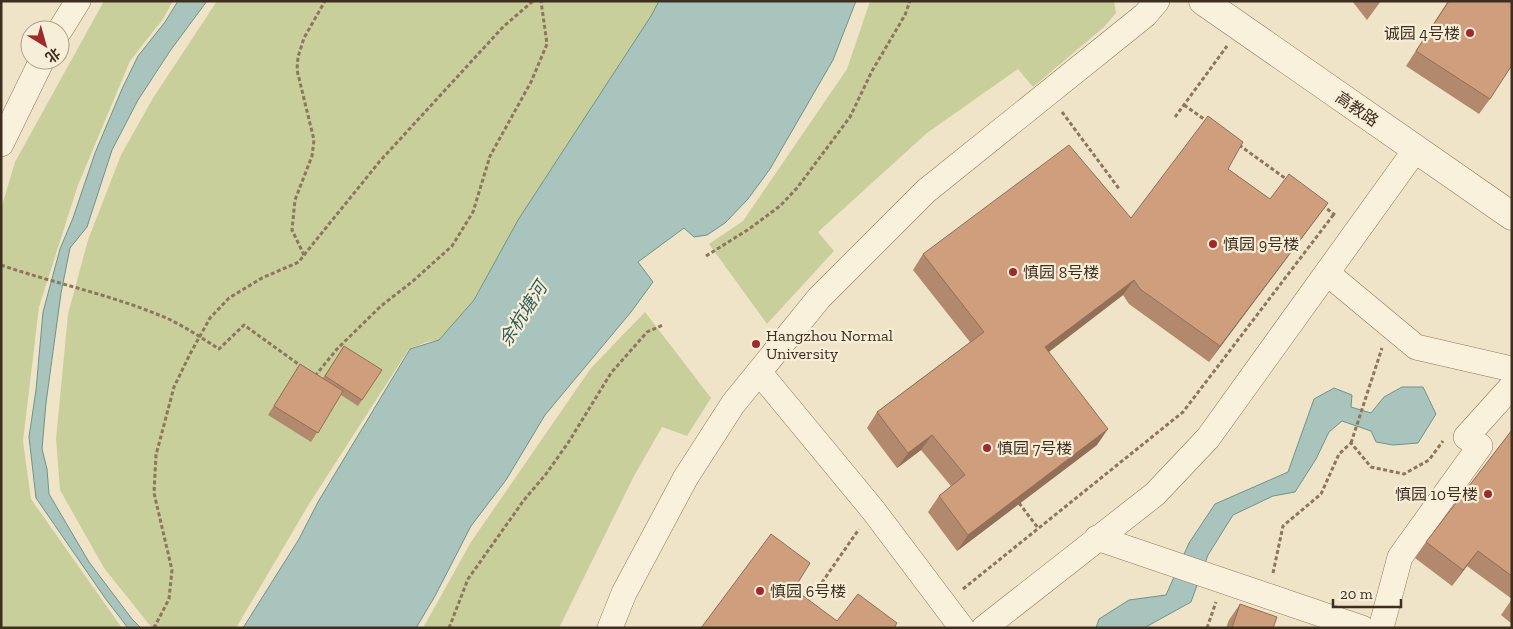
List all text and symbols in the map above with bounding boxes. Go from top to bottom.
north arrow [20,20,70,70]
place label: 诚园 4号楼 [1384,24,1460,43]
marker: 诚园 4号楼 [1464,27,1476,39]
text: 北 [42,44,63,66]
street label: 高教路 [1332,87,1382,131]
place label: 慎园 9号楼 [1223,235,1299,254]
marker: 慎园 9号楼 [1207,238,1219,250]
place label: 慎园 8号楼 [1023,263,1099,282]
marker: 慎园 8号楼 [1007,266,1019,278]
water label: 余杭塘河 [494,275,553,350]
place label: Hangzhou Normal University [766,326,893,363]
marker: Hangzhou Normal University [750,338,762,350]
place label: 慎园 7号楼 [997,439,1072,458]
marker: 慎园 7号楼 [981,442,993,454]
place label: 慎园 10号楼 [1395,485,1478,504]
marker: 慎园 10号楼 [1482,488,1494,500]
scale bar [1333,576,1400,608]
place label: 慎园 6号楼 [770,582,846,601]
marker: 慎园 6号楼 [754,585,766,597]
text: 20 m [1340,585,1373,603]

